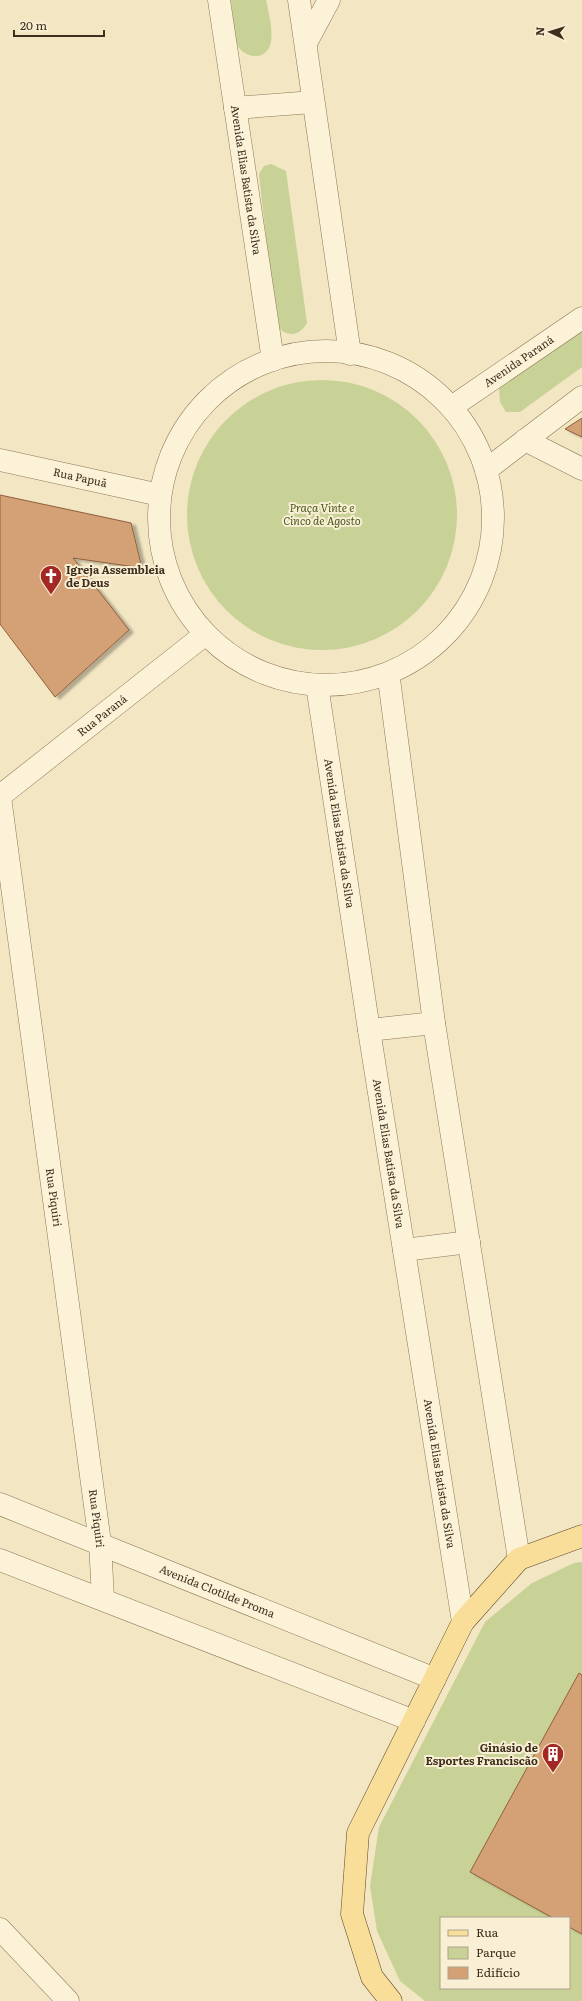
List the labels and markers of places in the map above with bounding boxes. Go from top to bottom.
place label: Igreja Assembleia de Deus [66,561,166,590]
church icon: Igreja Assembleia de Deus [38,563,64,596]
place label: Ginásio de Esportes Franciscão [425,1739,538,1768]
building icon: Ginásio de Esportes Franciscão [540,1741,566,1774]

